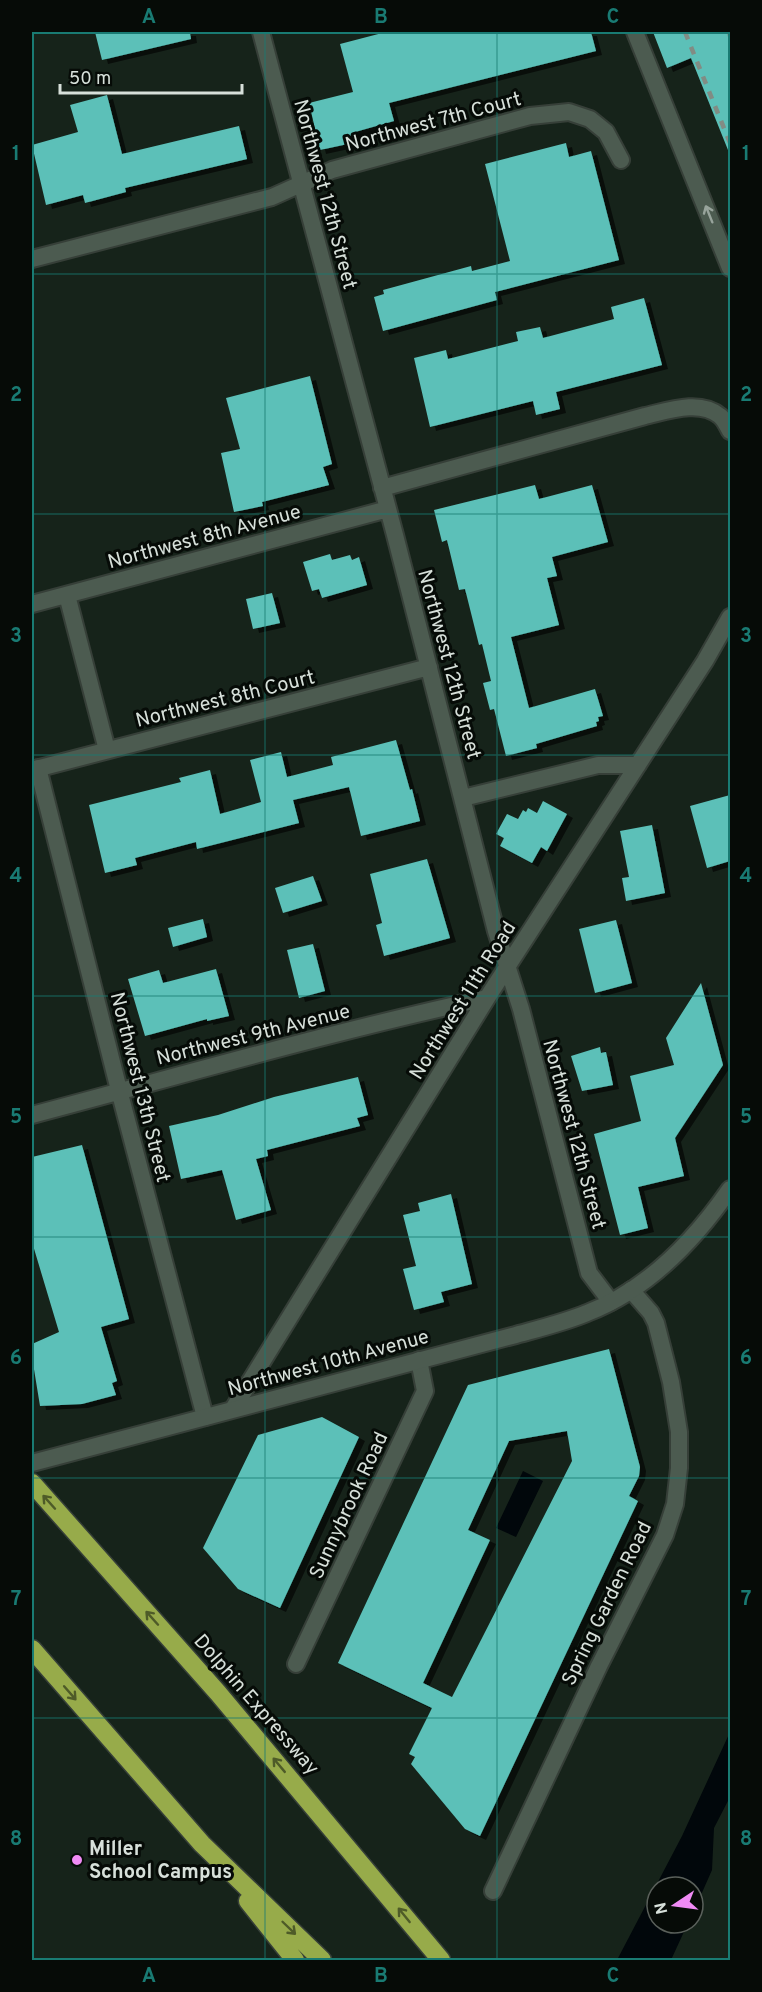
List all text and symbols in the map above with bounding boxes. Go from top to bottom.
text: A [142,5,156,31]
text: B [374,5,388,31]
text: C [607,5,619,31]
scale bar [60,57,242,95]
text: 50 m [69,68,111,91]
street label: Northwest 7th Court [343,87,524,159]
street label: Northwest 12th Street [286,97,362,292]
text: 1 [12,142,20,168]
text: 1 [742,142,750,168]
one-way arrow [703,205,714,223]
text: 2 [10,383,22,409]
text: 2 [740,383,752,409]
street label: Northwest 8th Avenue [105,500,304,576]
street label: Northwest 12th Street [410,567,486,762]
text: 3 [10,624,22,650]
text: 3 [740,624,752,650]
street label: Northwest 8th Court [133,665,318,735]
text: 4 [10,864,22,890]
text: 4 [740,864,752,890]
street label: Northwest 11th Road [404,917,523,1085]
street label: Northwest 13th Street [103,990,175,1185]
street label: Northwest 9th Avenue [154,999,353,1073]
street label: Northwest 12th Street [535,1037,611,1232]
text: 5 [10,1105,22,1131]
text: 5 [740,1105,752,1131]
street label: Northwest 10th Avenue [225,1325,432,1403]
text: 6 [10,1346,22,1372]
text: 6 [740,1346,752,1372]
street label: Sunnybrook Road [304,1428,395,1584]
one-way arrow [42,1495,56,1510]
street label: Spring Garden Road [557,1517,659,1690]
text: 7 [11,1587,21,1613]
text: 7 [741,1587,751,1613]
one-way arrow [145,1610,159,1625]
street label: Dolphin Expressway [187,1629,324,1781]
one-way arrow [63,1685,77,1700]
one-way arrow [273,1757,286,1773]
text: 8 [10,1827,22,1853]
text: 8 [740,1827,752,1853]
place label: Miller School Campus [89,1837,232,1886]
marker: Miller School Campus [70,1853,84,1867]
north arrow [645,1875,705,1935]
text: N [651,1900,673,1916]
one-way arrow [397,1907,410,1923]
one-way arrow [282,1921,297,1936]
text: A [142,1964,156,1990]
text: B [374,1964,388,1990]
text: C [607,1964,619,1990]

